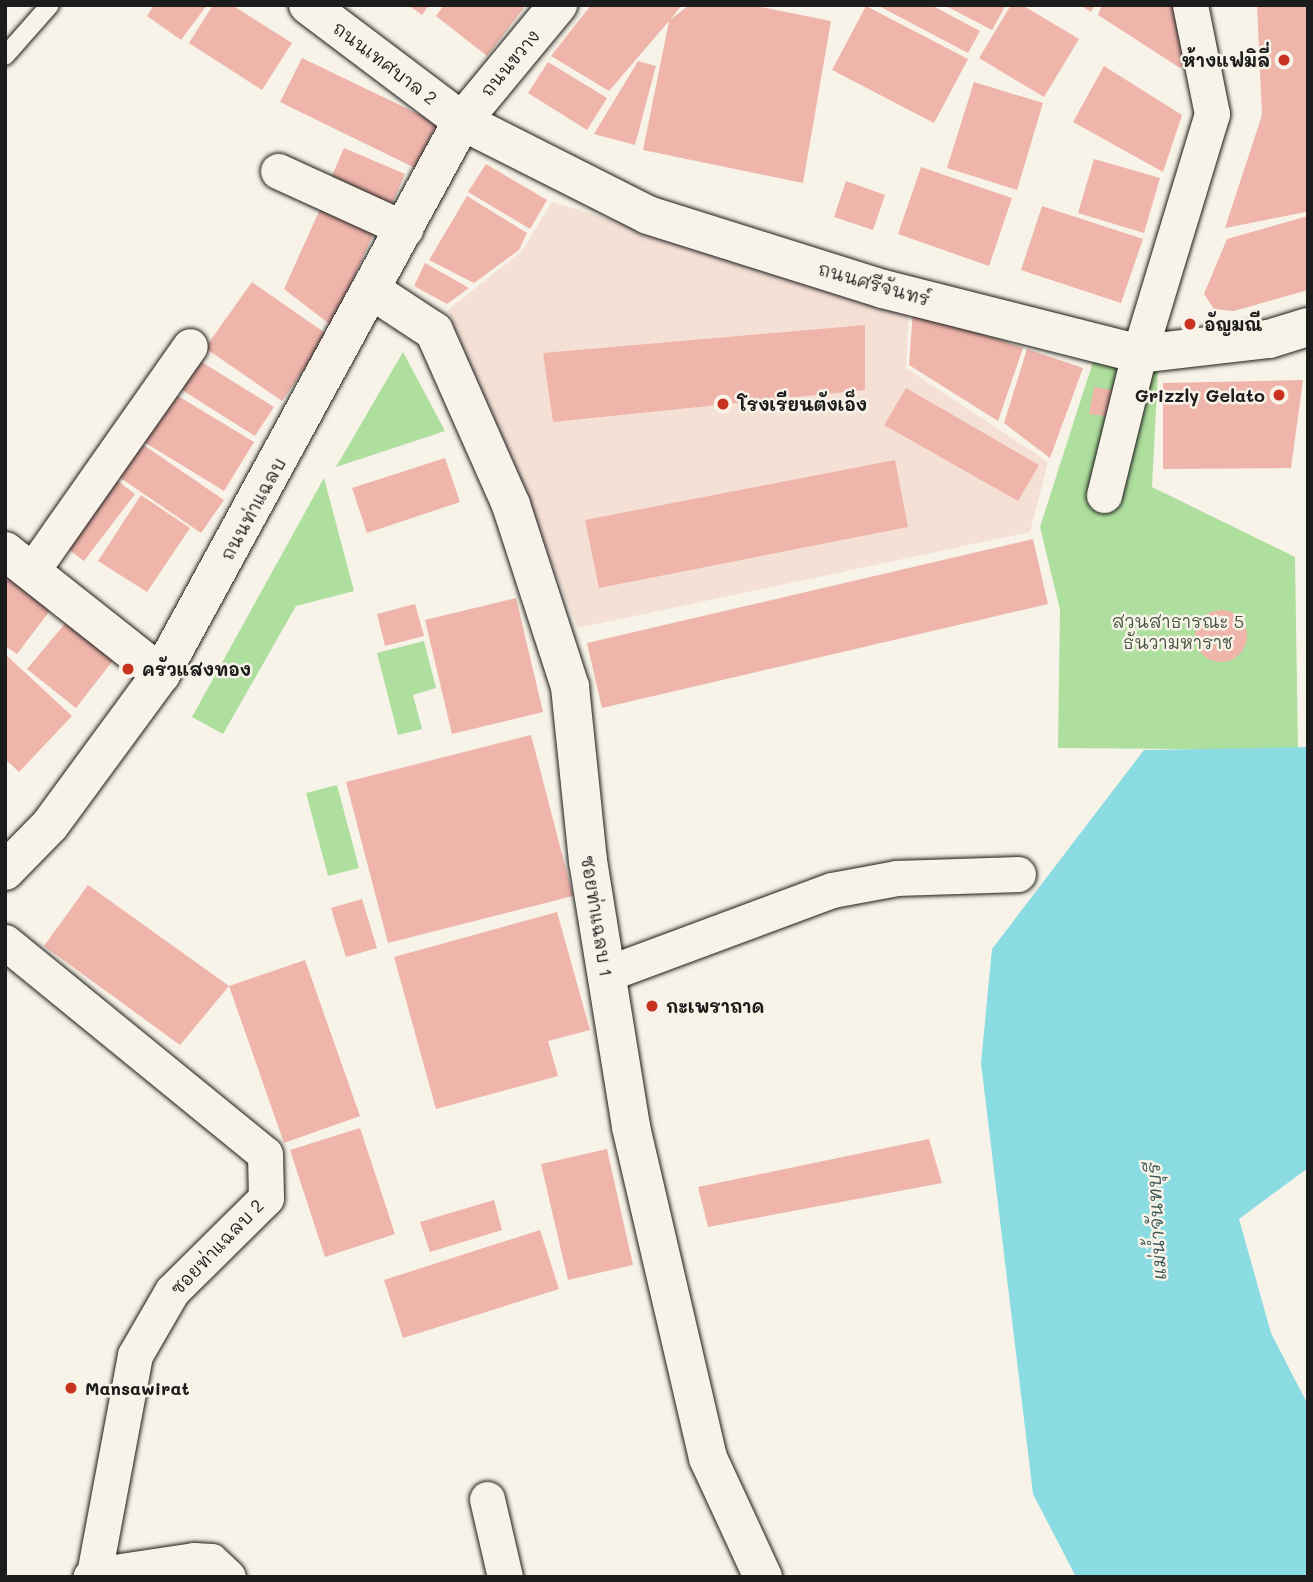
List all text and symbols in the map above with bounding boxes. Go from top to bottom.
street label: ถนนเทศบาล 2 [329,17,441,109]
street label: ถนนขวาง [476,25,544,101]
place label: ห้างแฟมิลี่ [1182,49,1270,71]
marker: ห้างแฟมิลี่ [1276,52,1292,68]
street label: ถนนศรีจันทร์ [816,258,932,310]
place label: อัญมณี [1204,313,1262,335]
marker: อัญมณี [1182,316,1198,332]
place label: Grizzly Gelato [1135,384,1265,406]
marker: Grizzly Gelato [1271,387,1287,403]
place label: โรงเรียนตังเอ็ง [737,393,867,415]
marker: โรงเรียนตังเอ็ง [715,396,731,412]
street label: ถนนท่าแฉลบ [216,454,290,564]
park label: สวนสาธารณะ 5 ธันวามหาราช [1112,611,1244,654]
place label: ครัวแสงทอง [142,658,251,680]
marker: ครัวแสงทอง [120,661,136,677]
street label: ซอยท่าแฉลบ 1 [577,854,617,978]
place label: กะเพราถาด [666,995,765,1017]
marker: กะเพราถาด [644,998,660,1014]
water label: แม่น้ำจันทบุรี [1142,1162,1170,1280]
street label: ซอยท่าแฉลบ 2 [166,1195,268,1299]
place label: Mansawirat [85,1377,189,1399]
marker: Mansawirat [63,1380,79,1396]

